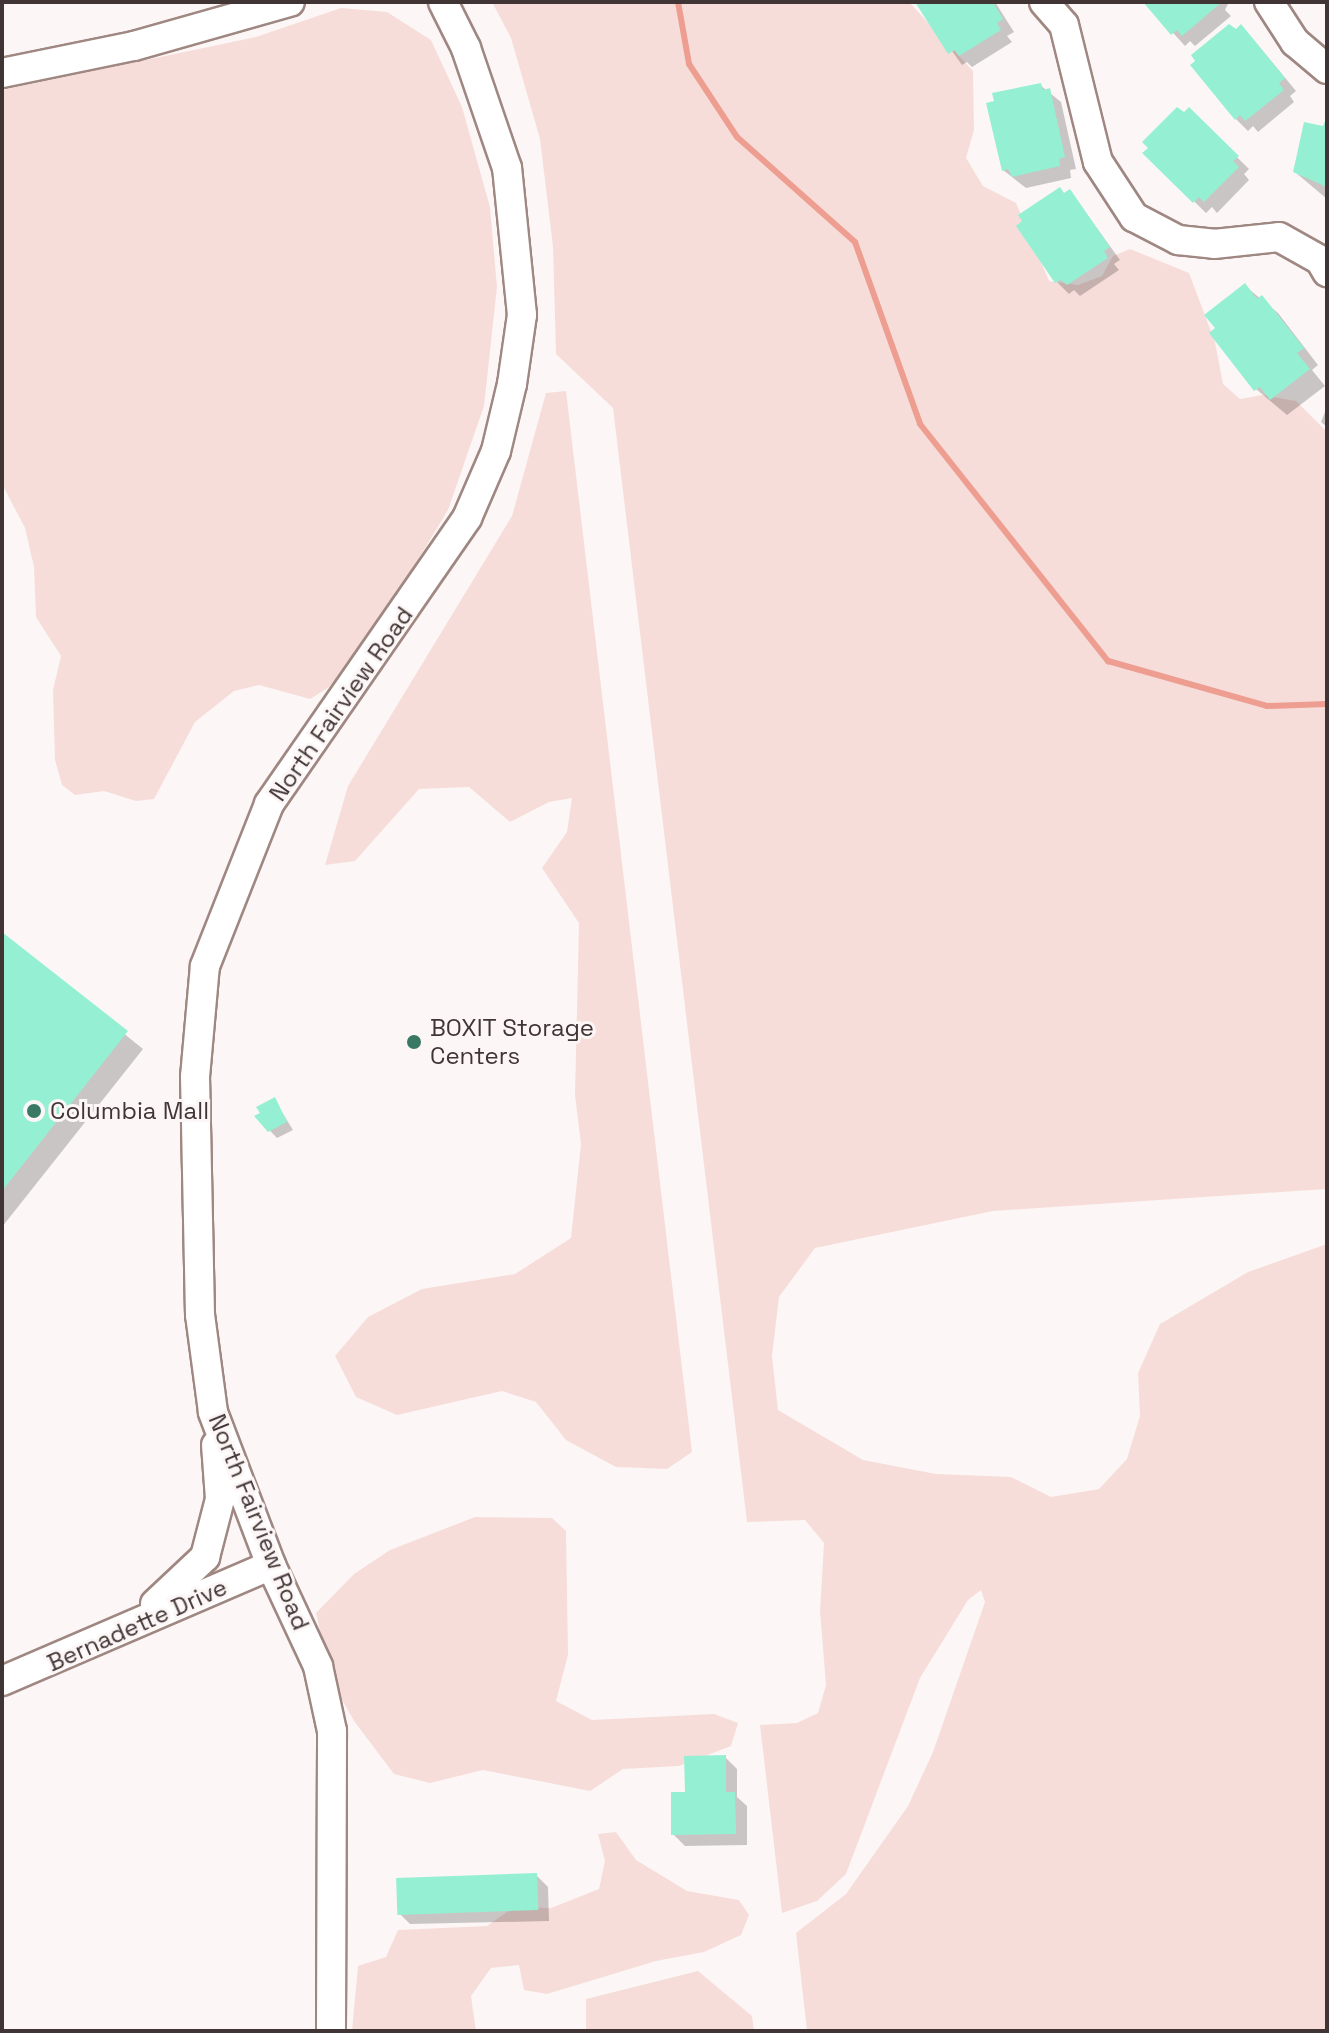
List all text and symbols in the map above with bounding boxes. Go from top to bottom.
street label: North Fairview Road [263,601,419,807]
place label: BOXIT Storage Centers [430,1014,595,1070]
marker: BOXIT Storage Centers [405,1033,423,1051]
place label: Columbia Mall [50,1097,209,1125]
marker: Columbia Mall [25,1102,43,1120]
street label: North Fairview Road [203,1410,315,1634]
street label: Bernadette Drive [43,1572,231,1678]

